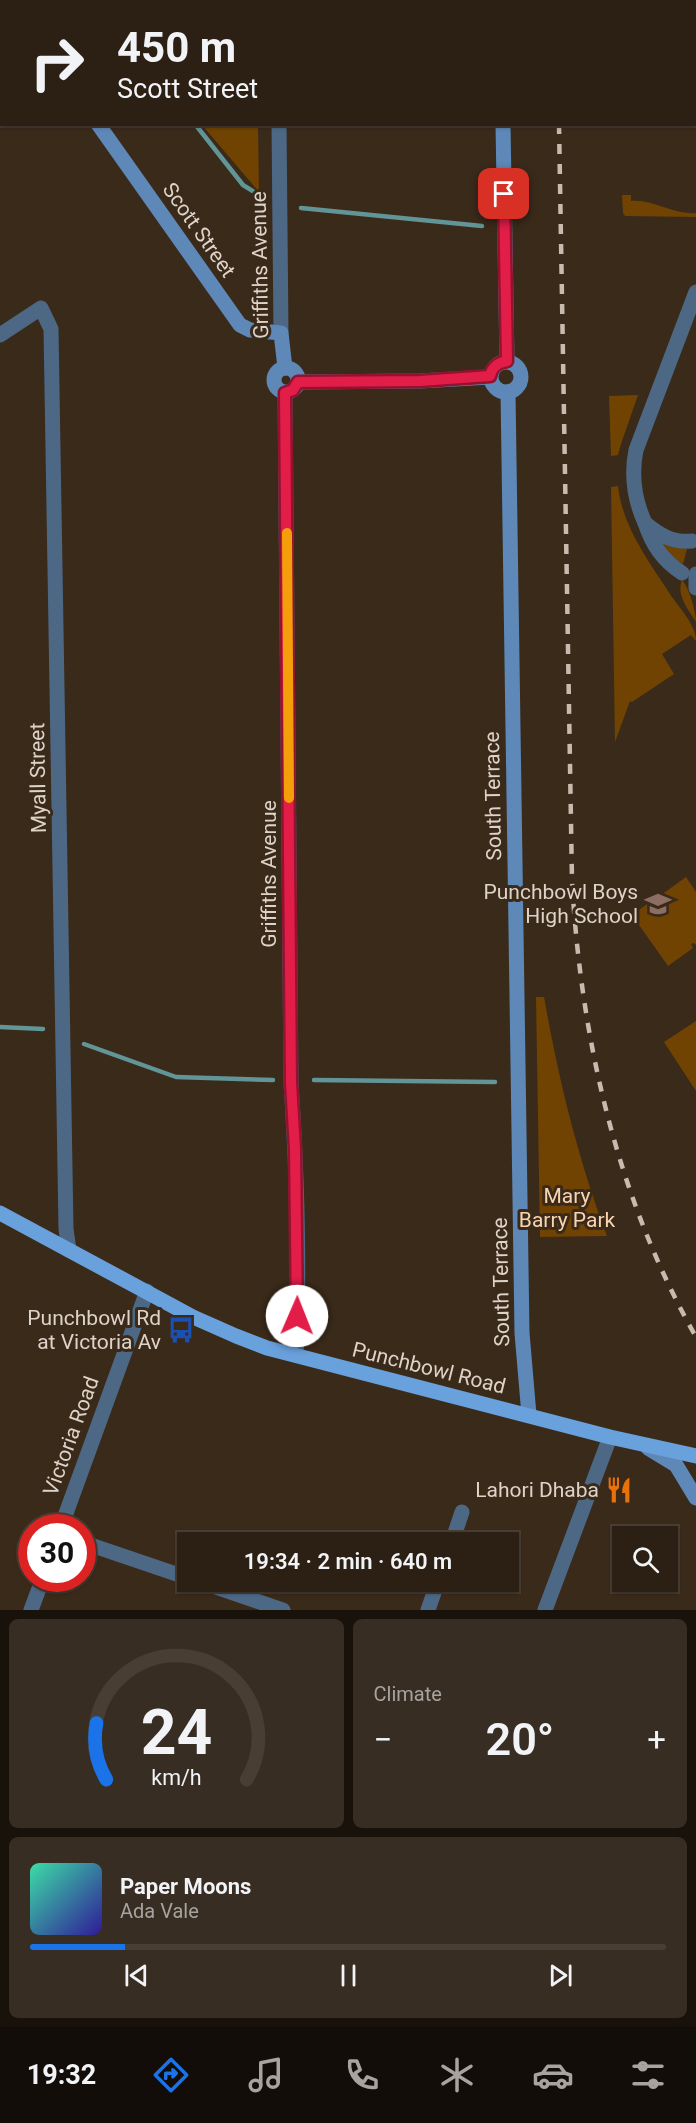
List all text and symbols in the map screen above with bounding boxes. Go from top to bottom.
text: 450 m [117,23,236,72]
icon: right [18,24,96,102]
text: Scott Street [117,73,258,105]
pin [478,168,529,219]
icon: arrive [487,177,520,210]
street label: Scott Street [158,178,240,282]
street label: Griffiths Avenue [247,191,273,339]
street label: Myall Street [25,722,51,833]
street label: South Terrace [480,731,506,861]
street label: Griffiths Avenue [257,800,281,948]
place label: Punchbowl Boys High School [483,880,638,928]
school or university icon: Punchbowl Boys High School [643,889,673,919]
park label: Mary Barry Park [519,1184,616,1232]
street label: South Terrace [488,1217,514,1347]
position arrow [265,1284,329,1348]
place label: Punchbowl Rd at Victoria Av [27,1306,161,1354]
bus stop icon: Punchbowl Rd at Victoria Av [166,1315,196,1345]
street label: Punchbowl Road [350,1337,508,1399]
street label: Victoria Road [38,1373,104,1499]
restaurant icon: Lahori Dhaba [604,1475,634,1505]
place label: Lahori Dhaba [475,1478,599,1502]
speed limit sign: 30 [18,1514,96,1592]
map controls [612,1526,678,1592]
button: search [612,1526,678,1592]
text: 19:34 · 2 min · 640 m [244,1549,452,1574]
text: Climate [374,1682,442,1706]
text: 24 [140,1696,212,1769]
text: 20° [485,1713,554,1766]
text: − [374,1720,392,1759]
text: + [647,1720,666,1759]
text: km/h [151,1766,201,1791]
text: Paper Moons [120,1874,251,1899]
text: Ada Vale [120,1899,199,1923]
icon: previous [120,1959,153,1992]
icon: pause [332,1959,365,1992]
icon: next [544,1959,577,1992]
icon: directions [150,2054,192,2096]
icon: music [245,2054,287,2096]
icon: phone [341,2054,383,2096]
icon: climate [436,2054,478,2096]
icon: car [532,2054,574,2096]
icon: filters [627,2054,669,2096]
text: 19:32 [27,2059,96,2091]

